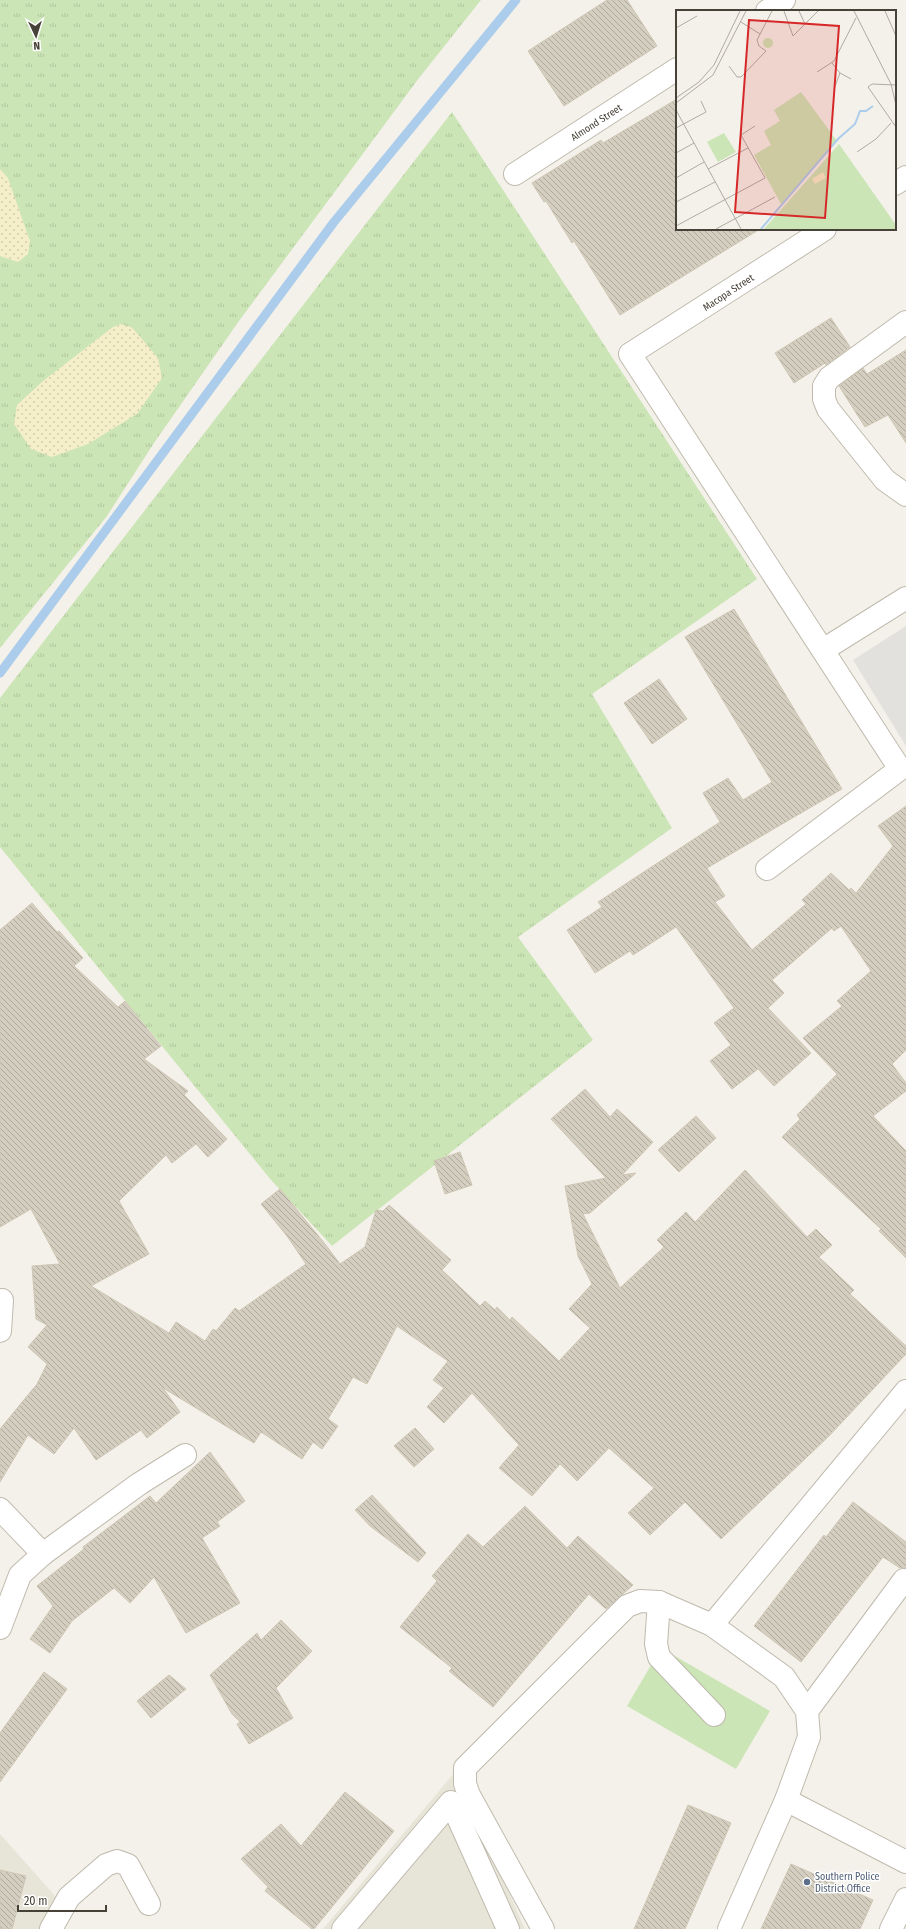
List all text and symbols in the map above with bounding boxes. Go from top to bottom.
inset map [676,10,896,230]
north arrow [16,16,56,56]
text: N [33,39,40,52]
street label: Almond Street [569,102,625,144]
street label: Macopa Street [701,271,757,314]
place label: Southern Police District Office [815,1871,879,1895]
marker: Southern Police District Office [802,1877,812,1887]
scale bar [18,1887,106,1913]
text: 20 m [24,1894,48,1908]

